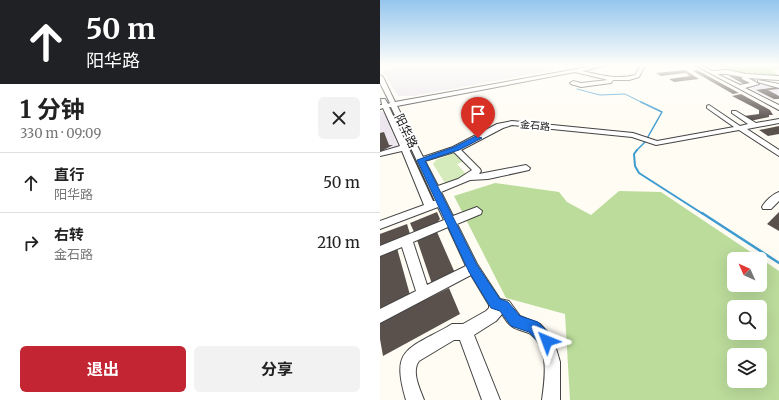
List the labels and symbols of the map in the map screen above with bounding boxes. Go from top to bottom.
pin [461,97,495,138]
street label: 阳华路 [392,111,421,150]
street label: 金石路 [519,118,550,133]
north arrow [727,252,767,292]
position arrow [526,320,568,362]

